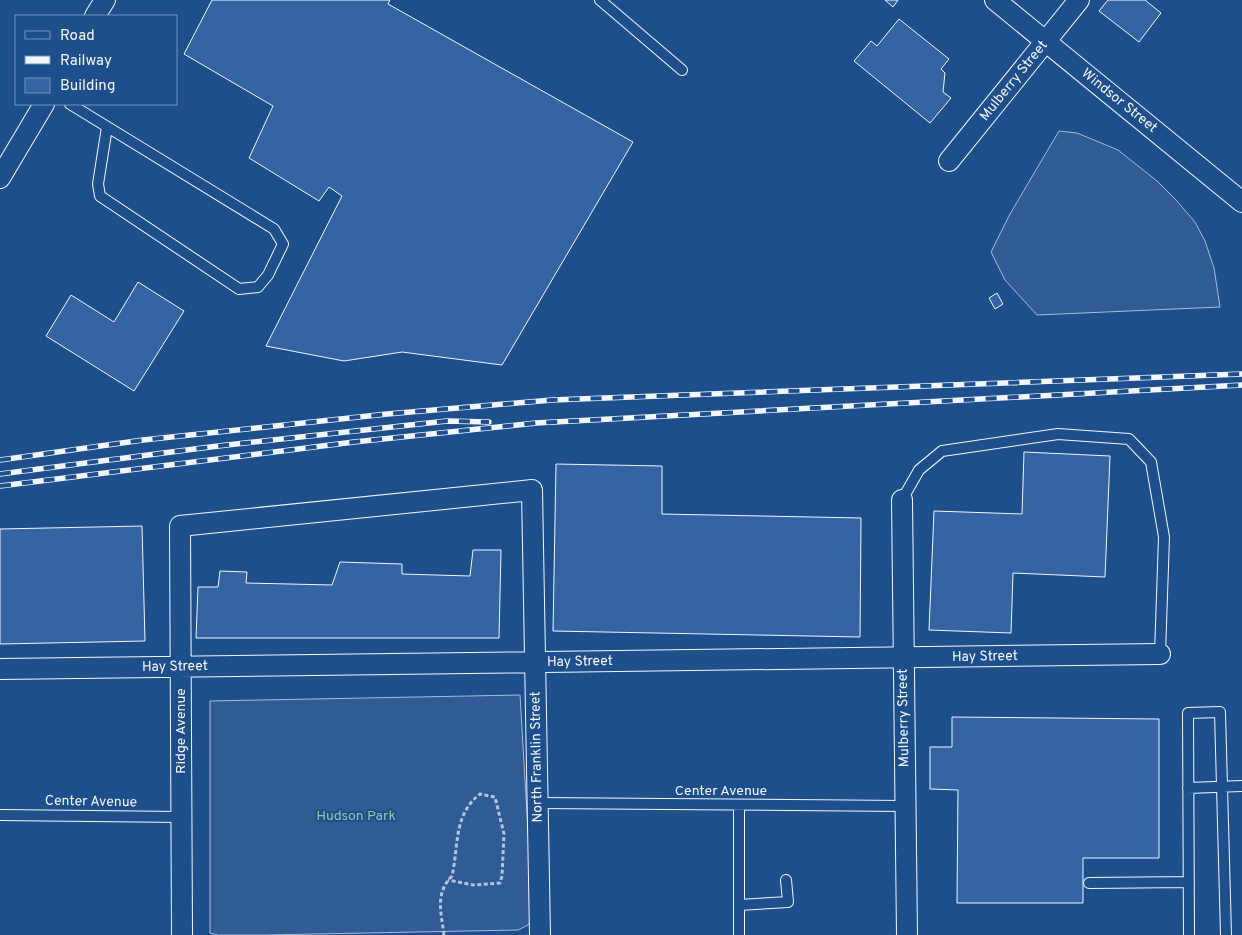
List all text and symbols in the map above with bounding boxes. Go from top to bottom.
legend [15,15,178,105]
text: Road [60,27,95,46]
street label: Mulberry Street [976,37,1052,125]
text: Railway [60,52,112,71]
street label: Windsor Street [1078,65,1160,137]
text: Building [60,77,115,96]
street label: Hay Street [952,648,1018,666]
street label: Hay Street [547,653,613,671]
street label: Hay Street [142,658,208,676]
street label: Mulberry Street [895,668,913,768]
street label: Ridge Avenue [173,688,190,774]
street label: North Franklin Street [527,691,547,823]
street label: Center Avenue [675,783,767,800]
street label: Center Avenue [45,793,137,811]
park label: Hudson Park [316,808,396,825]

